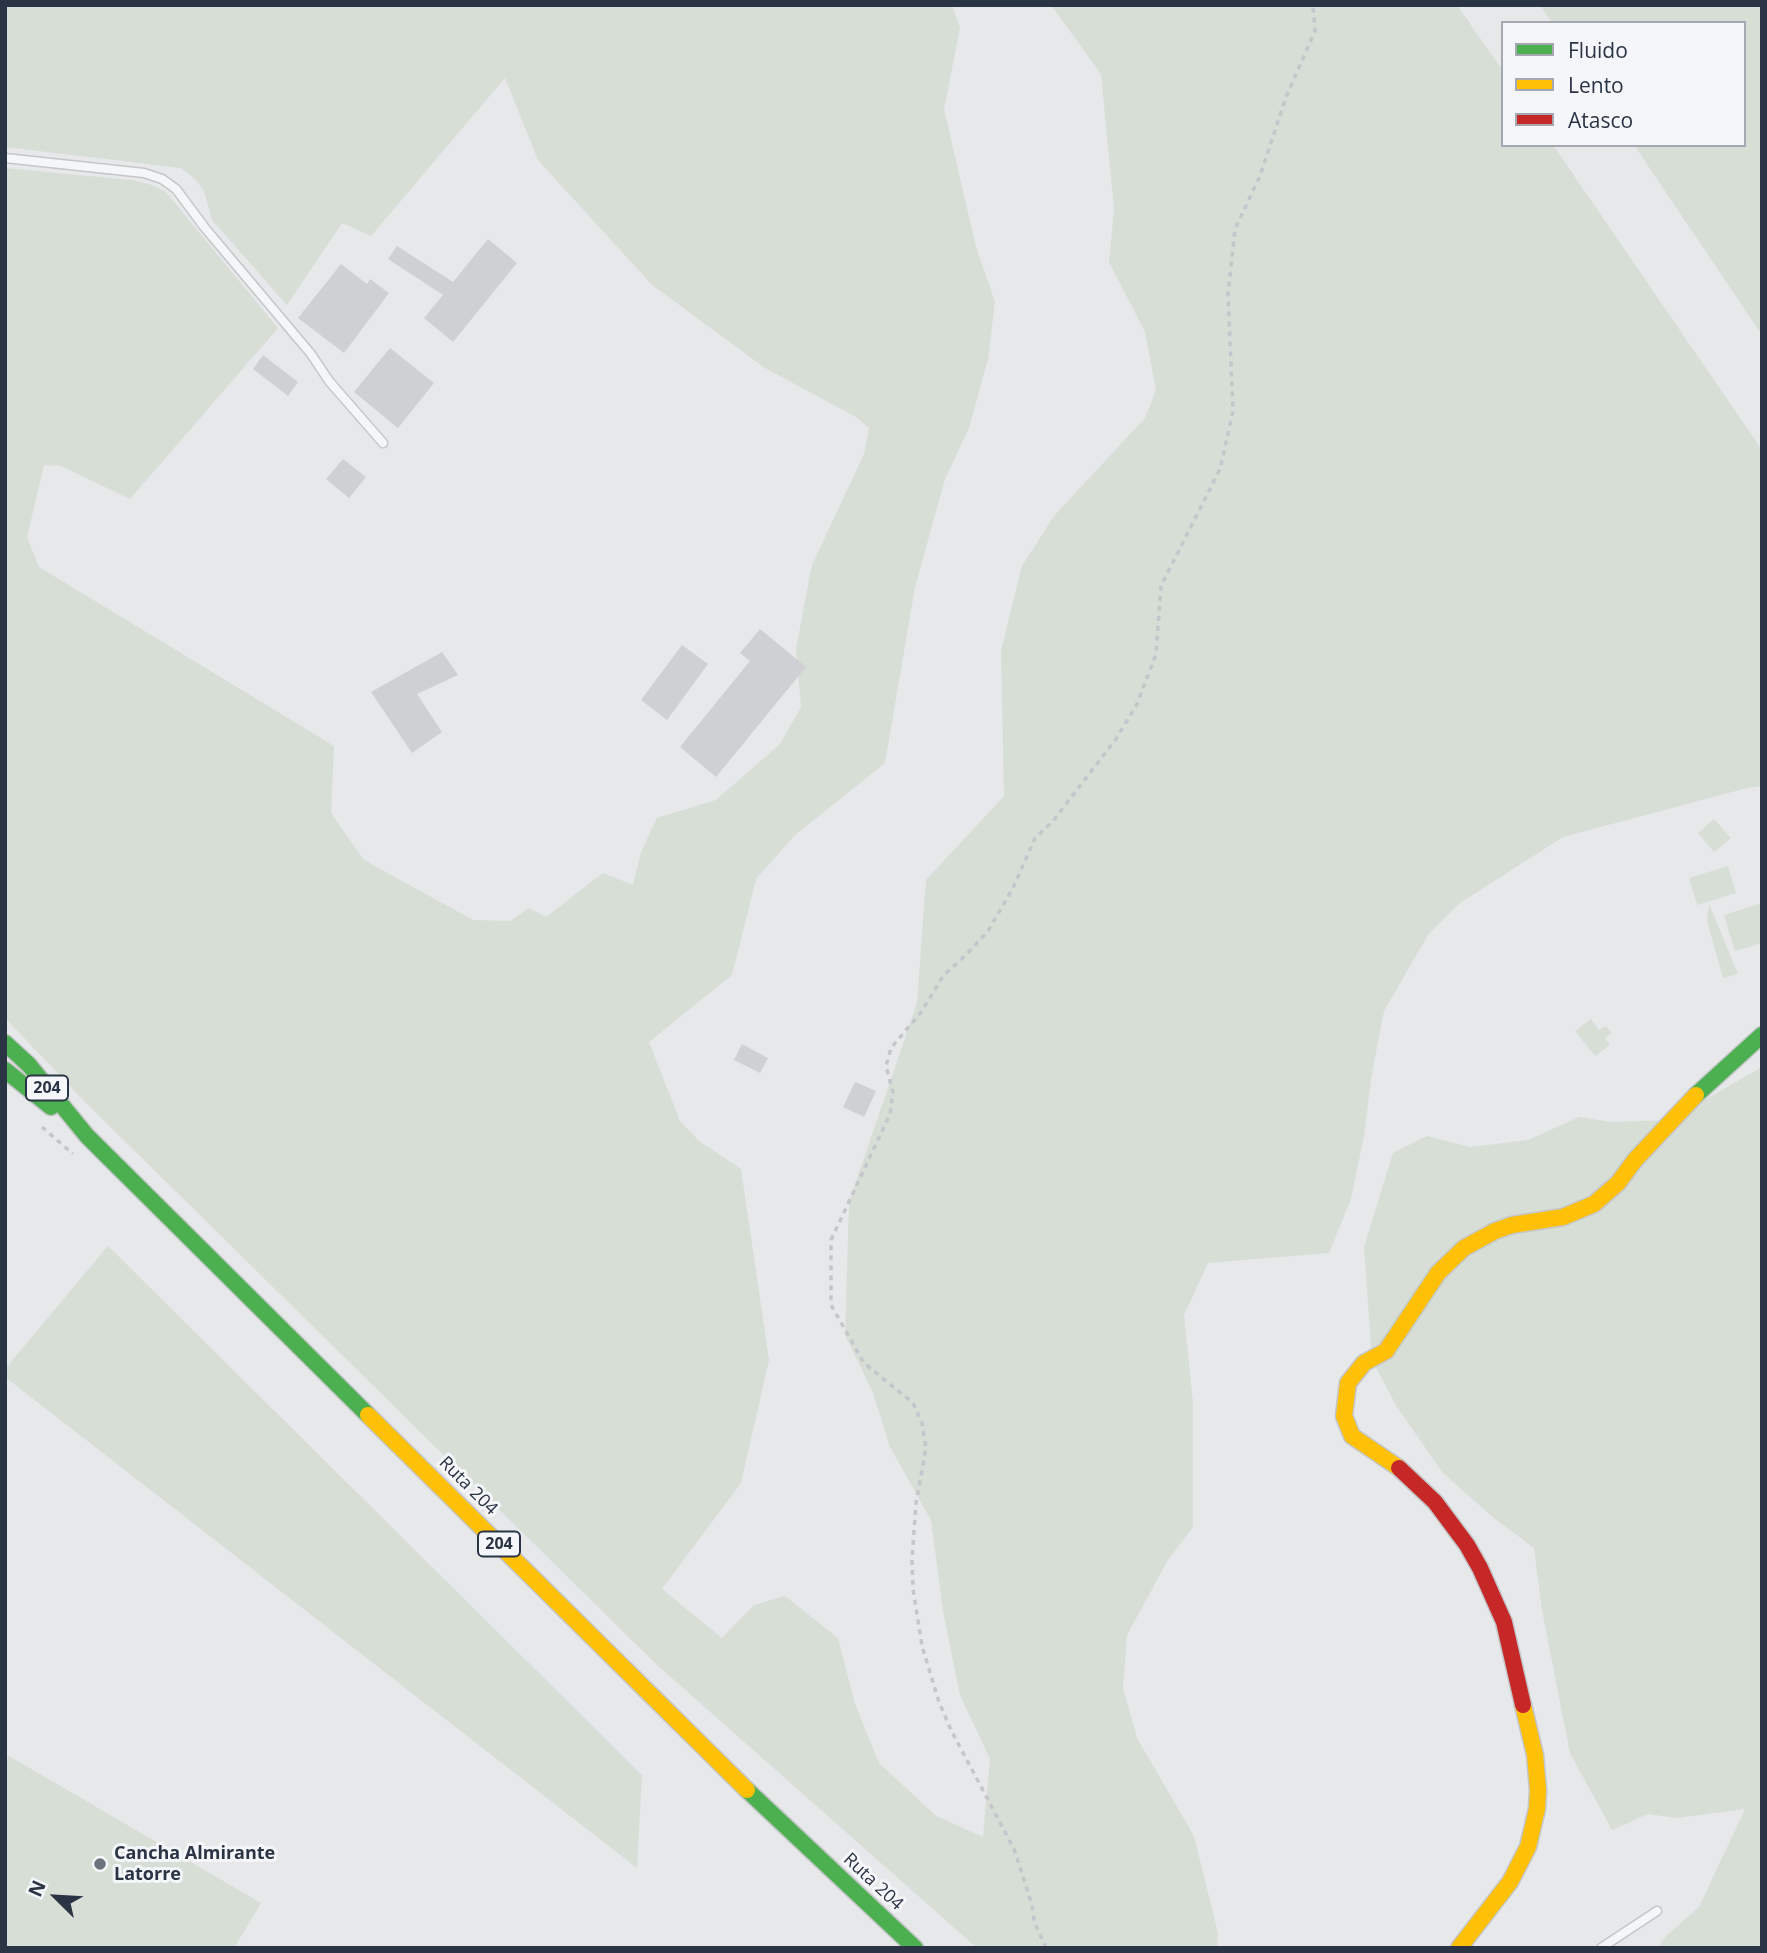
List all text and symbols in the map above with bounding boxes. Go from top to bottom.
legend [1501,21,1746,147]
text: Fluido [1568,36,1628,64]
text: Lento [1568,71,1624,99]
text: Atasco [1568,106,1633,134]
road number: 204 [26,1076,68,1100]
street label: Ruta 204 [434,1452,502,1520]
road number: 204 [478,1532,520,1556]
place label: Cancha Almirante Latorre [114,1843,275,1885]
street label: Ruta 204 [839,1849,907,1915]
marker: Cancha Almirante Latorre [92,1856,108,1872]
north arrow [21,1862,91,1932]
text: N [22,1876,52,1901]

